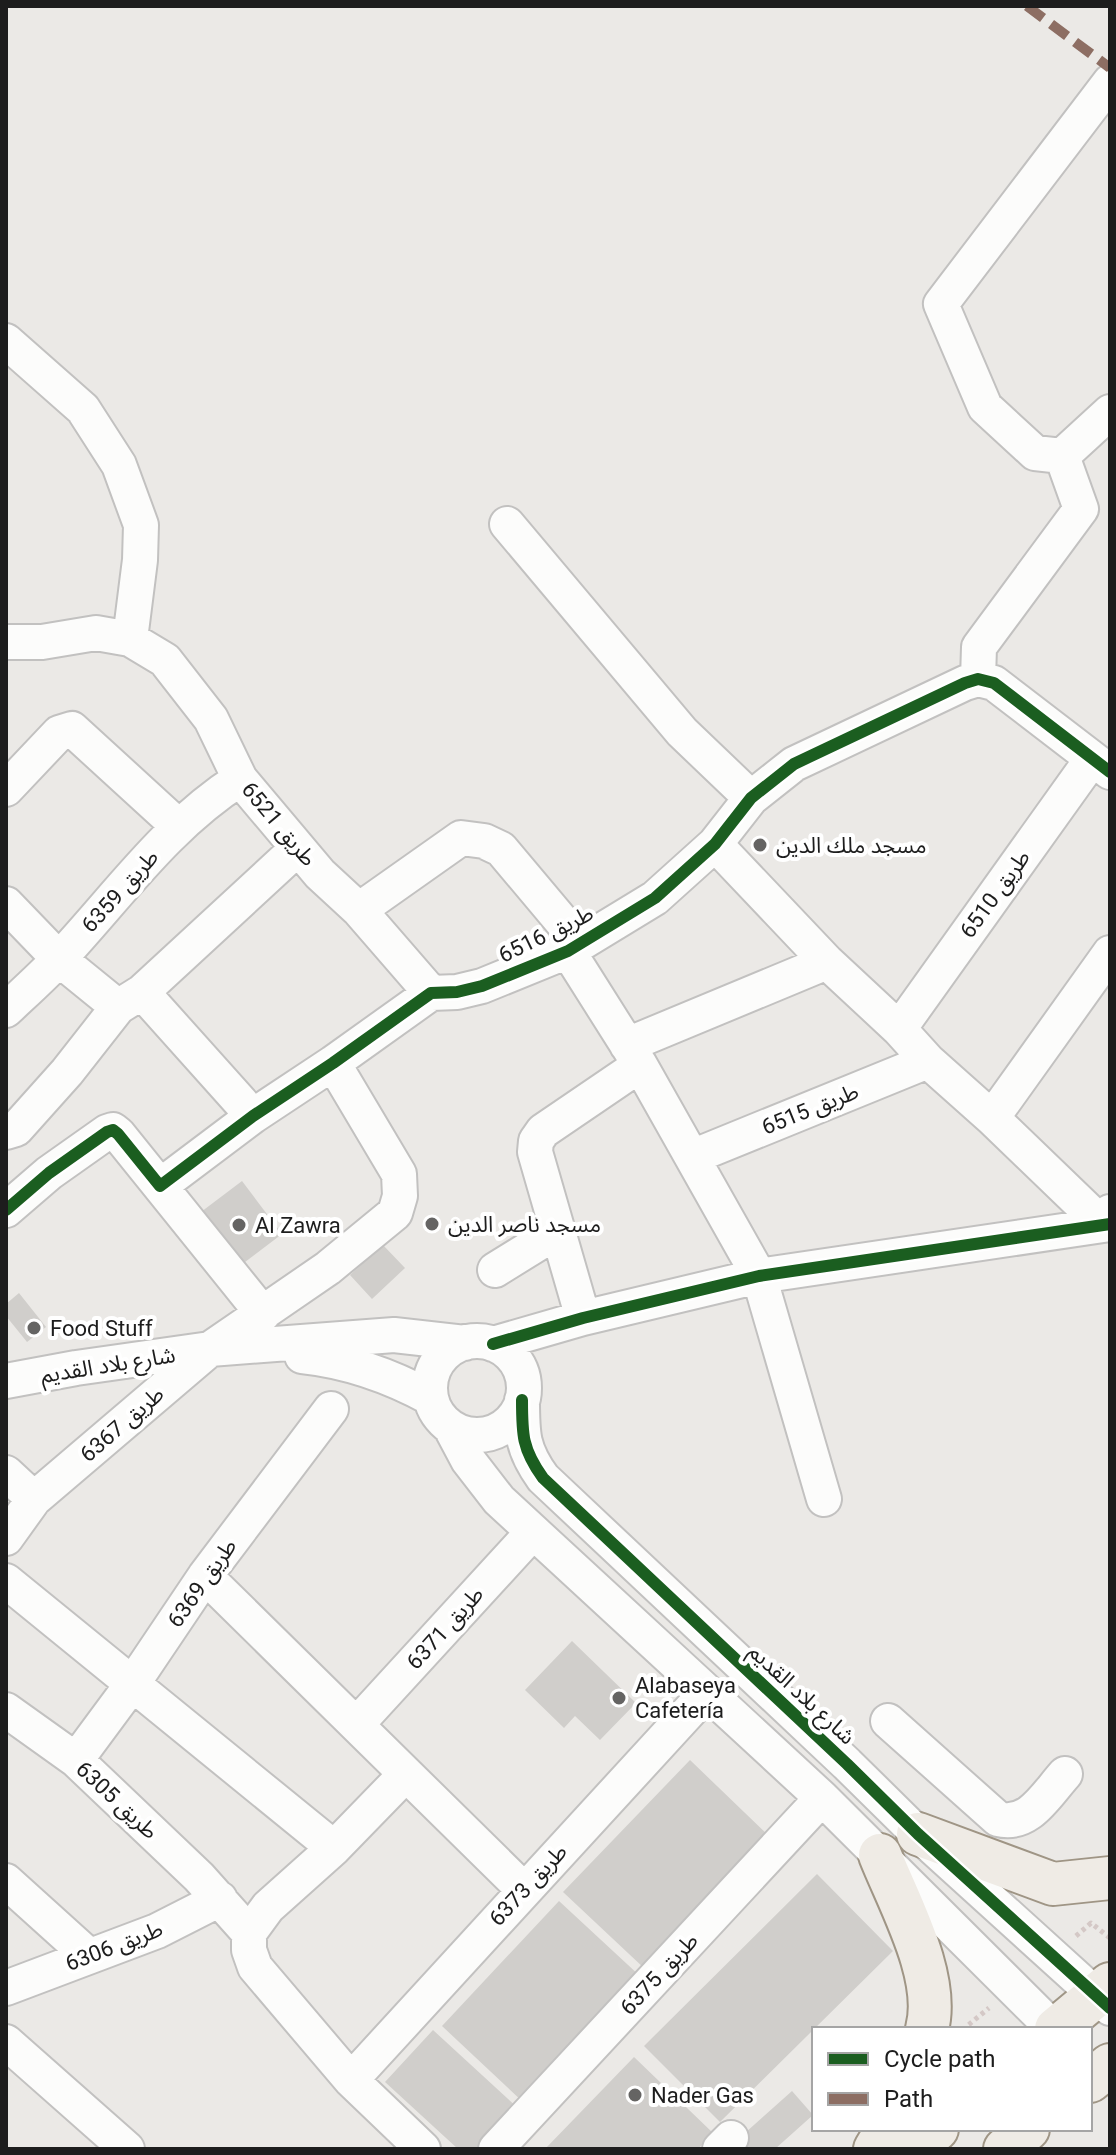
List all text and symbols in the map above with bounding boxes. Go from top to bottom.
street label: طريق 6521 [236,777,321,872]
place label: مسجد ملك الدين [776,833,927,858]
marker: مسجد ملك الدين [751,836,769,854]
street label: طريق 6359 [77,845,164,938]
street label: طريق 6510 [955,845,1036,943]
street label: طريق 6516 [495,900,598,969]
street label: طريق 6515 [758,1078,862,1141]
place label: مسجد ناصر الدين [448,1212,601,1237]
place label: Al Zawra [255,1213,341,1238]
marker: مسجد ناصر الدين [423,1215,441,1233]
marker: Al Zawra [230,1216,248,1234]
place label: Food Stuff [50,1316,153,1341]
marker: Food Stuff [25,1319,43,1337]
street label: شارع بلاد القديم [39,1342,178,1392]
street label: طريق 6367 [75,1381,169,1468]
street label: طريق 6369 [162,1534,242,1633]
street label: طريق 6371 [402,1582,489,1675]
street label: شارع بلاد القديم [741,1639,860,1752]
place label: Alabaseya Cafetería [635,1673,736,1723]
marker: Alabaseya Cafetería [610,1689,628,1707]
street label: طريق 6305 [70,1756,163,1845]
street label: طريق 6373 [484,1839,573,1932]
street label: طريق 6306 [62,1916,167,1977]
street label: طريق 6375 [615,1928,704,2021]
legend [812,2027,1092,2131]
text: Cycle path [884,2045,996,2073]
place label: Nader Gas [651,2083,754,2108]
text: Path [884,2085,933,2113]
marker: Nader Gas [626,2086,644,2104]

